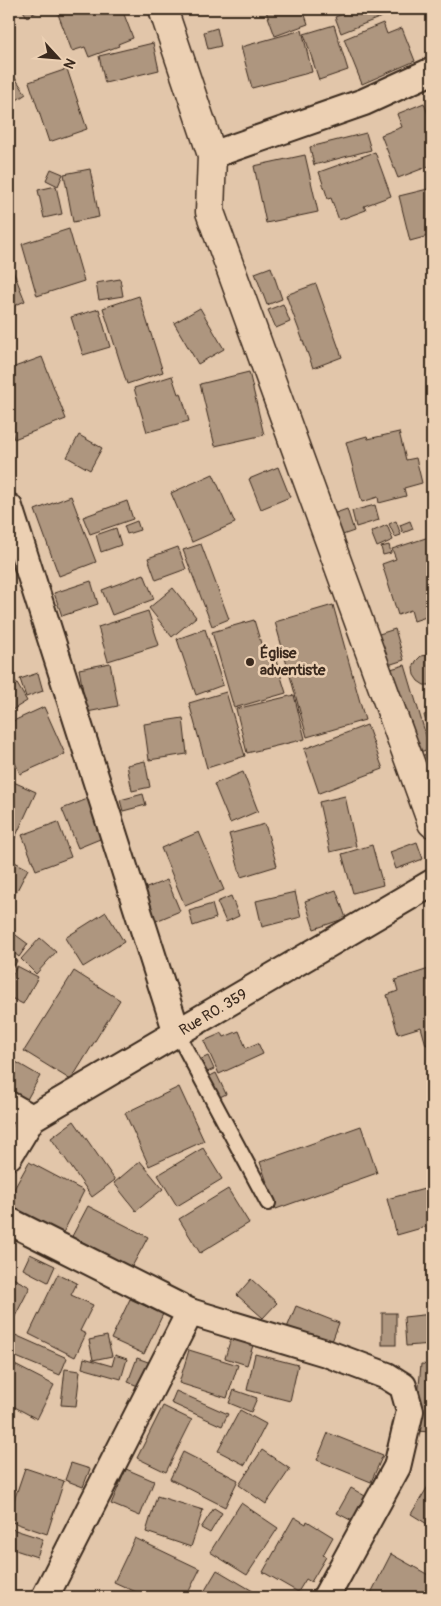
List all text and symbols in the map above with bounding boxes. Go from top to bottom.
north arrow [32,32,82,82]
text: N [60,55,79,71]
place label: Église adventiste [260,644,326,680]
marker: Église adventiste [244,656,256,668]
street label: Rue RO. 359 [176,985,251,1040]

